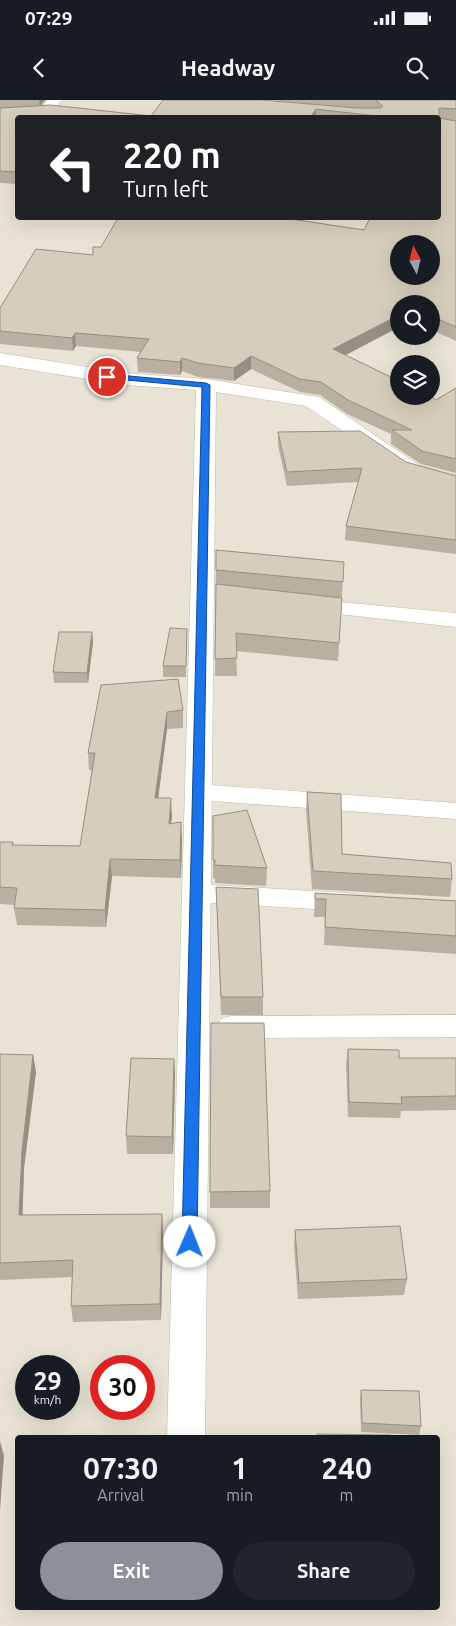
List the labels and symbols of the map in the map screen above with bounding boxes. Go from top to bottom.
north arrow [390,235,440,285]
pin [86,356,128,398]
position arrow [163,1215,215,1267]
speed limit sign: 30 [90,1355,155,1420]

